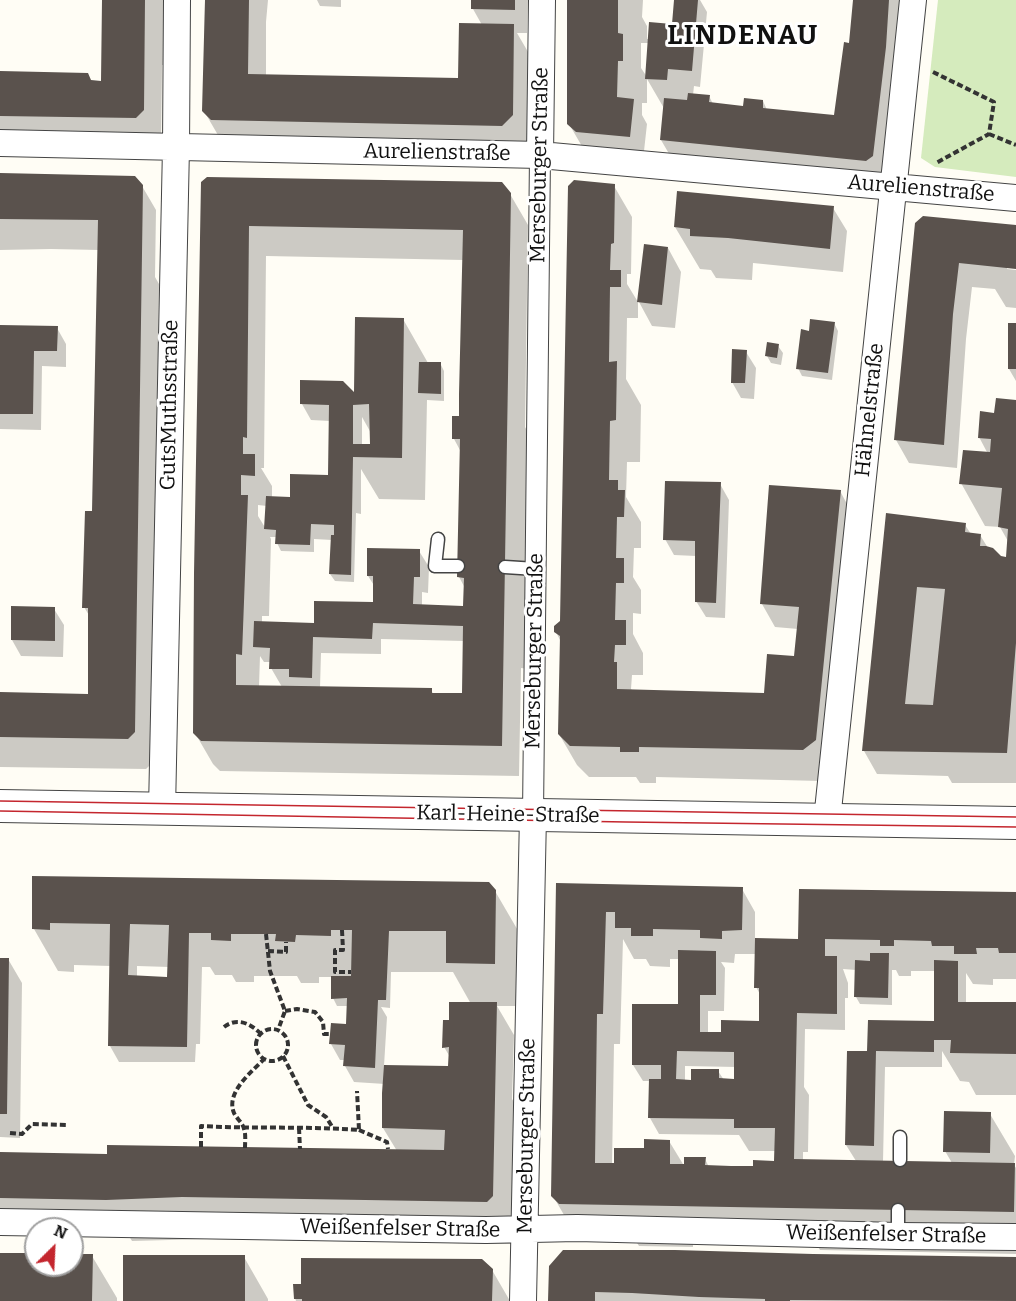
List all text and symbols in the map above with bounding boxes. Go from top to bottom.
district label: LINDENAU [667,20,819,52]
street label: Merseburger Straße [526,67,554,263]
street label: Aurelienstraße [363,139,511,167]
street label: Aurelienstraße [847,170,995,208]
street label: GutsMuthsstraße [156,320,184,490]
street label: Hähnelstraße [850,342,890,478]
street label: Merseburger Straße [521,553,549,749]
street label: Karl-Heine-Straße [416,801,600,829]
street label: Merseburger Straße [513,1038,541,1234]
street label: Weißenfelser Straße [300,1215,500,1243]
north arrow [24,1217,84,1277]
text: N [51,1221,70,1243]
street label: Weißenfelser Straße [786,1221,986,1249]

